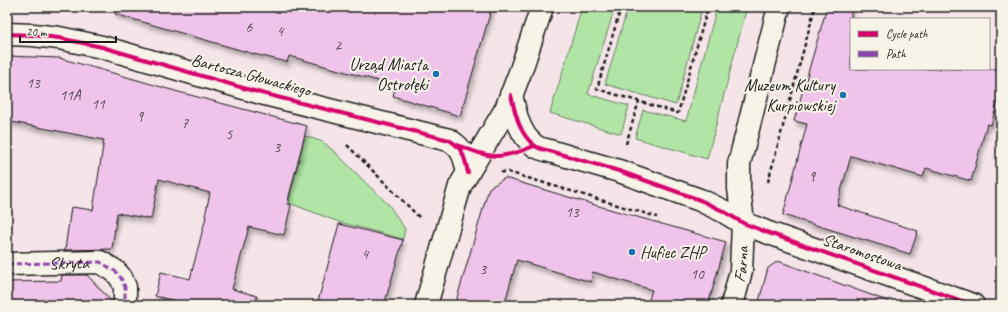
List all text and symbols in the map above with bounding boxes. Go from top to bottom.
scale bar [20,18,116,44]
house number: 6 [246,18,254,37]
legend [850,18,990,70]
house number: 4 [277,22,285,41]
text: 20 m [26,24,48,40]
text: Cycle path [886,26,928,42]
house number: 2 [335,36,343,55]
text: Path [886,46,906,62]
street label: Bartosza Głowackiego [189,49,315,102]
place label: Urząd Miasta Ostrołęki [349,54,430,95]
marker: Urząd Miasta Ostrołęki [431,69,441,79]
house number: 13 [26,74,41,93]
place label: Muzeum Kultury Kurpiowskiej [744,75,838,116]
house number: 11A [59,86,82,105]
marker: Muzeum Kultury Kurpiowskiej [838,90,848,100]
house number: 11 [91,95,106,114]
house number: 9 [137,107,145,126]
house number: 7 [182,114,190,133]
house number: 5 [226,125,234,144]
house number: 3 [274,138,282,157]
house number: 9 [809,167,817,186]
house number: 13 [565,203,580,222]
street label: Staromostowa [820,229,905,276]
place label: Hufiec ZHP [640,242,708,263]
house number: 4 [362,245,370,264]
street label: Farna [728,245,753,284]
marker: Hufiec ZHP [627,247,637,257]
street label: Skryta [49,252,91,274]
house number: 3 [480,260,488,279]
house number: 10 [690,265,705,284]

